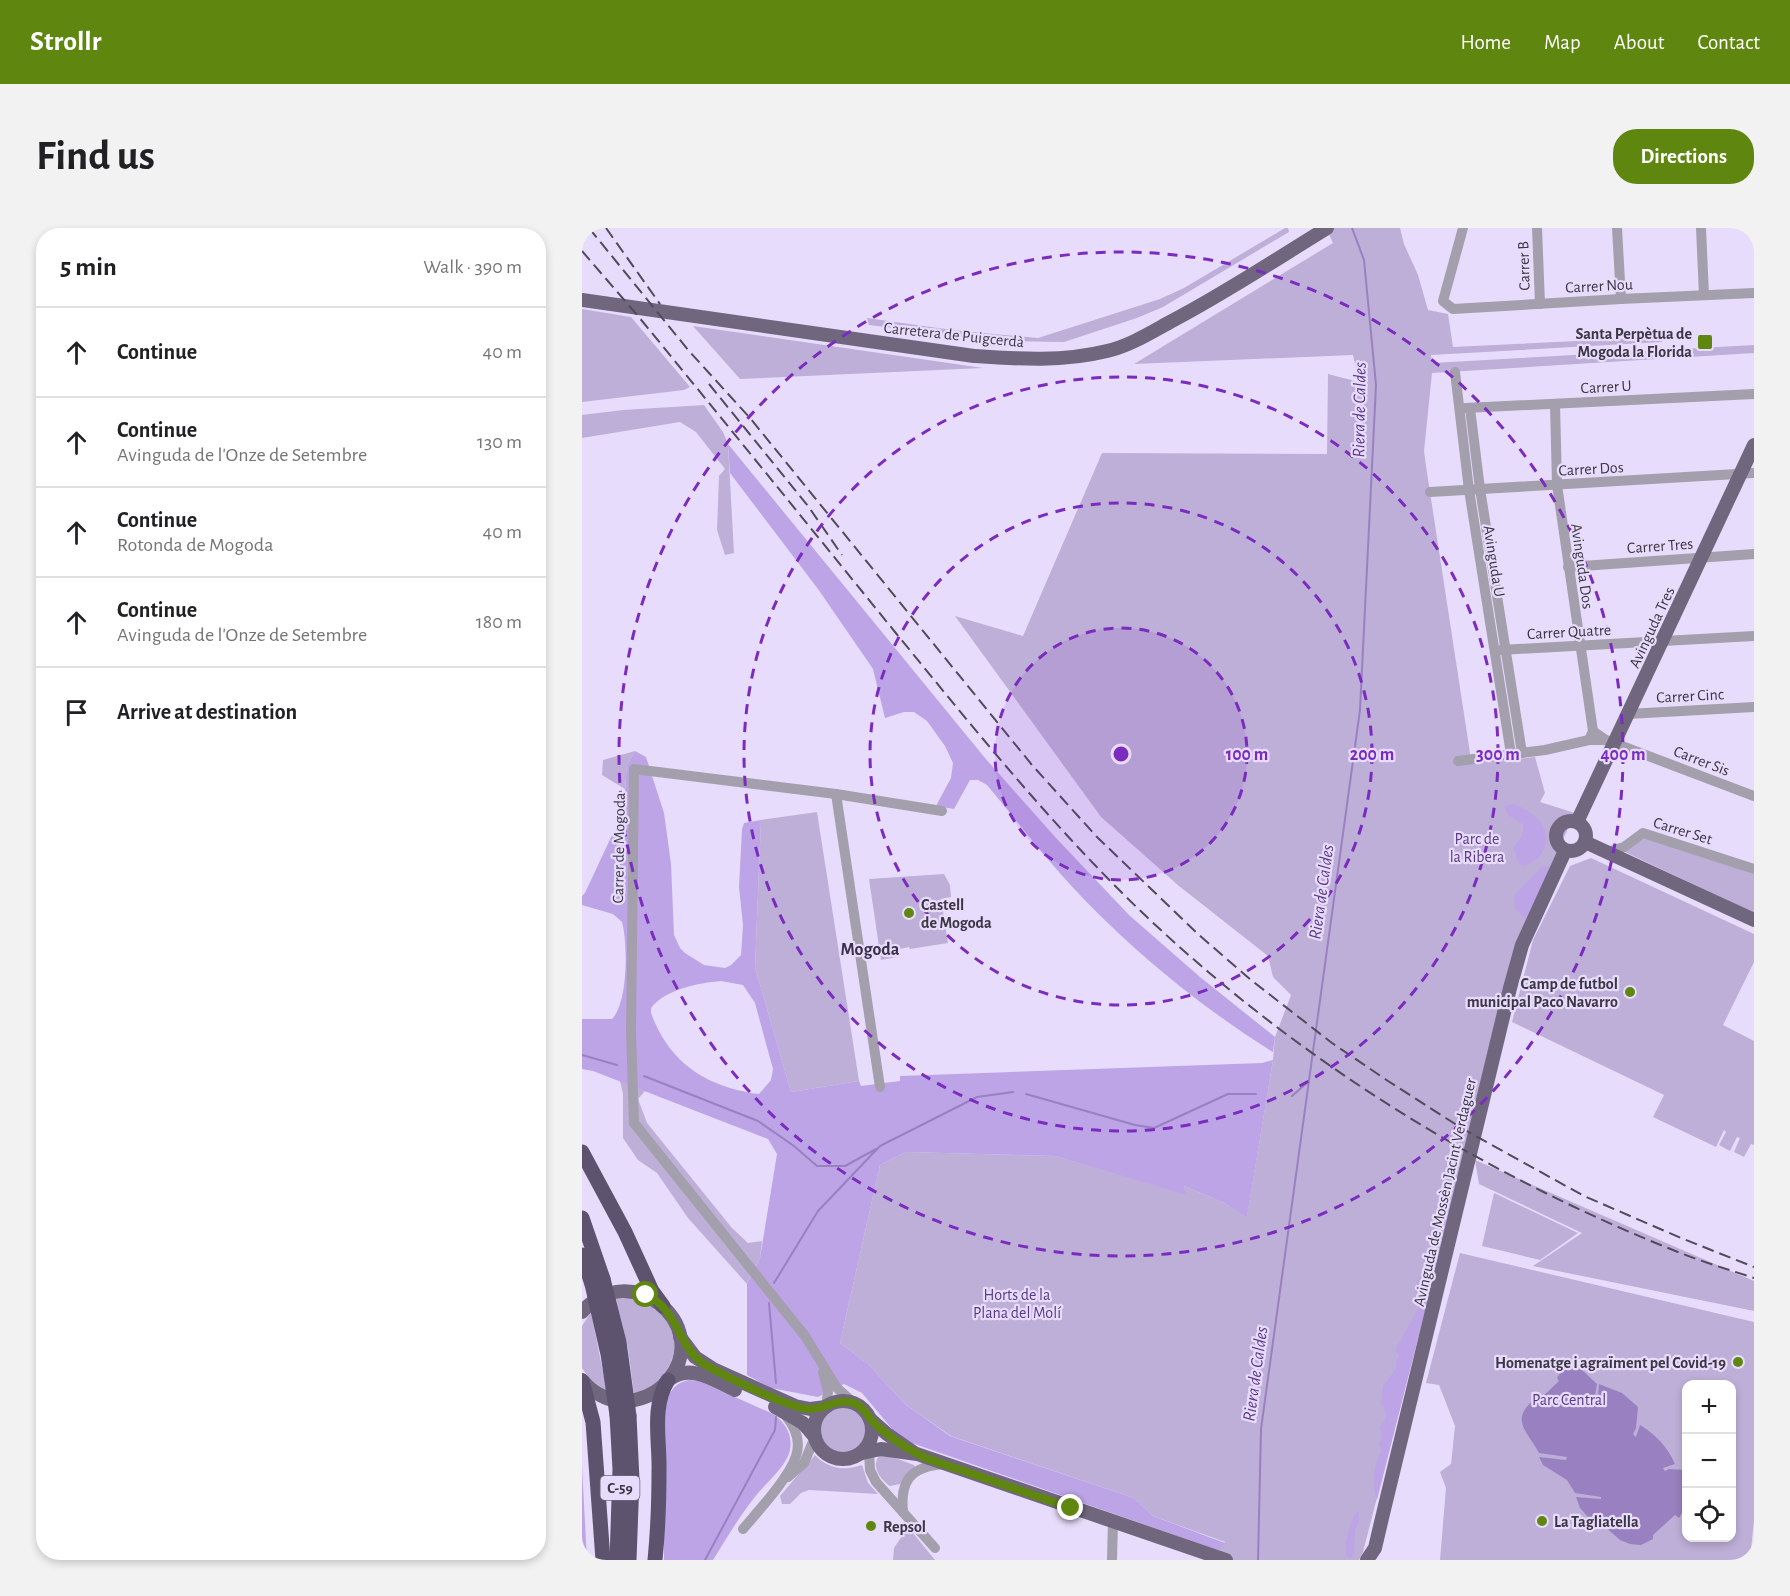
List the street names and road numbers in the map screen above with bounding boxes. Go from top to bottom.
street label: Carrer B [1515,241,1533,291]
street label: Carrer Nou [1565,276,1633,296]
street label: Carretera de Puigcerdà [883,320,1025,350]
street label: Carrer U [1580,378,1632,396]
street label: Carrer Dos [1558,459,1624,479]
street label: Avinguda Dos [1568,522,1596,610]
street label: Avinguda U [1480,524,1508,598]
street label: Carrer Tres [1626,536,1694,556]
street label: Avinguda Tres [1626,584,1678,670]
street label: Carrer Quatre [1526,622,1612,643]
street label: Carrer Cinc [1656,686,1724,706]
street label: Carrer Sis [1672,743,1732,779]
street label: Carrer de Mogoda [610,792,628,904]
street label: Carrer Set [1651,814,1714,847]
street label: Avinguda de Mossèn Jacint Verdaguer [1411,1076,1479,1308]
road number: C-59 [600,1476,639,1500]

